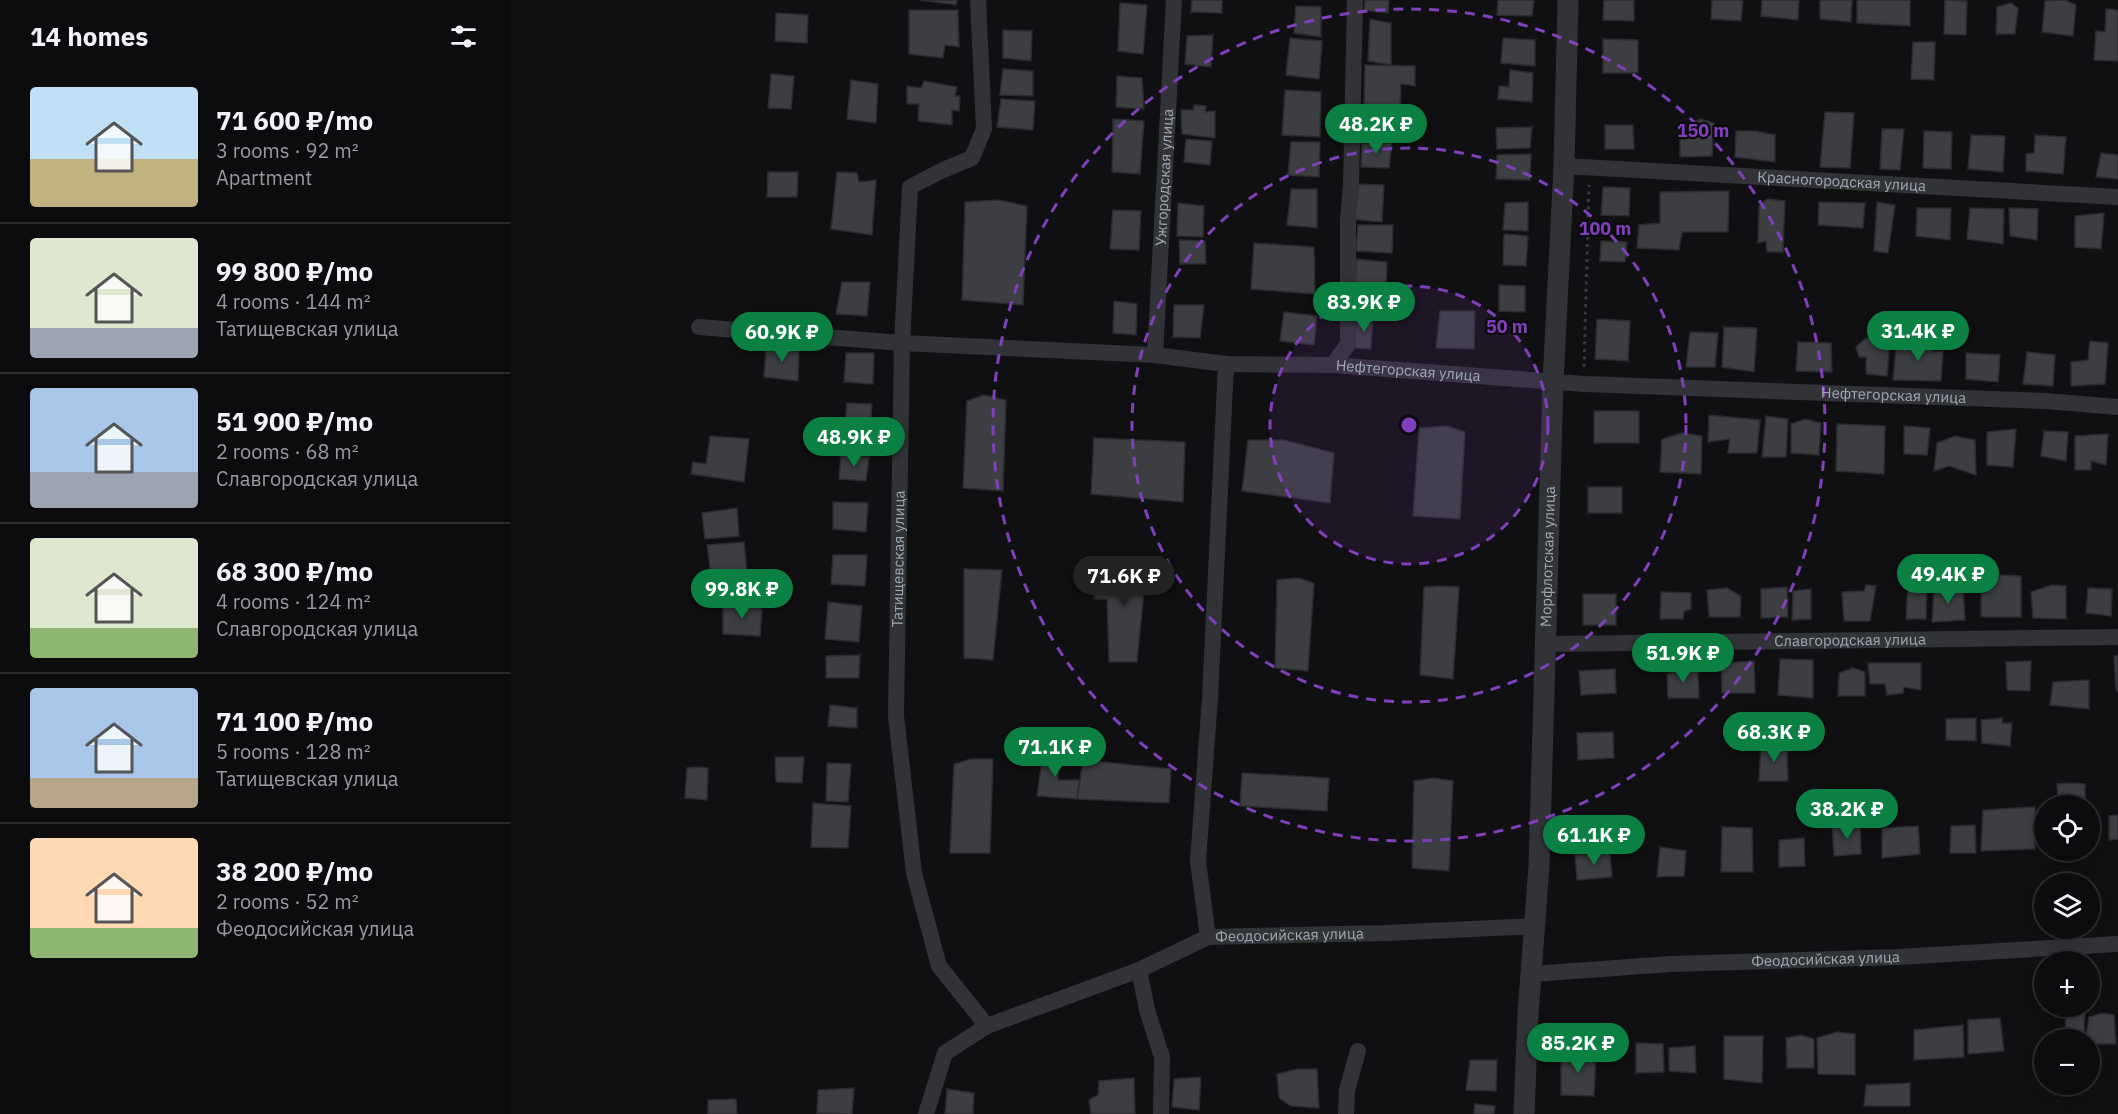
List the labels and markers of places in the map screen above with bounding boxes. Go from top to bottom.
pin: 48.2K ₽ [1321,104,1431,155]
pin: 83.9K ₽ [1309,282,1419,333]
pin: 31.4K ₽ [1863,311,1973,362]
pin: 60.9K ₽ [727,312,837,363]
centre of rings [1399,415,1419,435]
pin: 48.9K ₽ [799,417,909,468]
pin: 49.4K ₽ [1893,554,2003,605]
pin: 71.6K ₽ [1069,556,1179,607]
pin: 99.8K ₽ [687,569,797,620]
pin: 51.9K ₽ [1628,633,1738,684]
pin: 68.3K ₽ [1719,712,1829,763]
pin: 71.1K ₽ [1000,727,1110,778]
pin: 38.2K ₽ [1792,789,1902,840]
pin: 61.1K ₽ [1539,815,1649,866]
pin: 85.2K ₽ [1523,1023,1633,1074]

